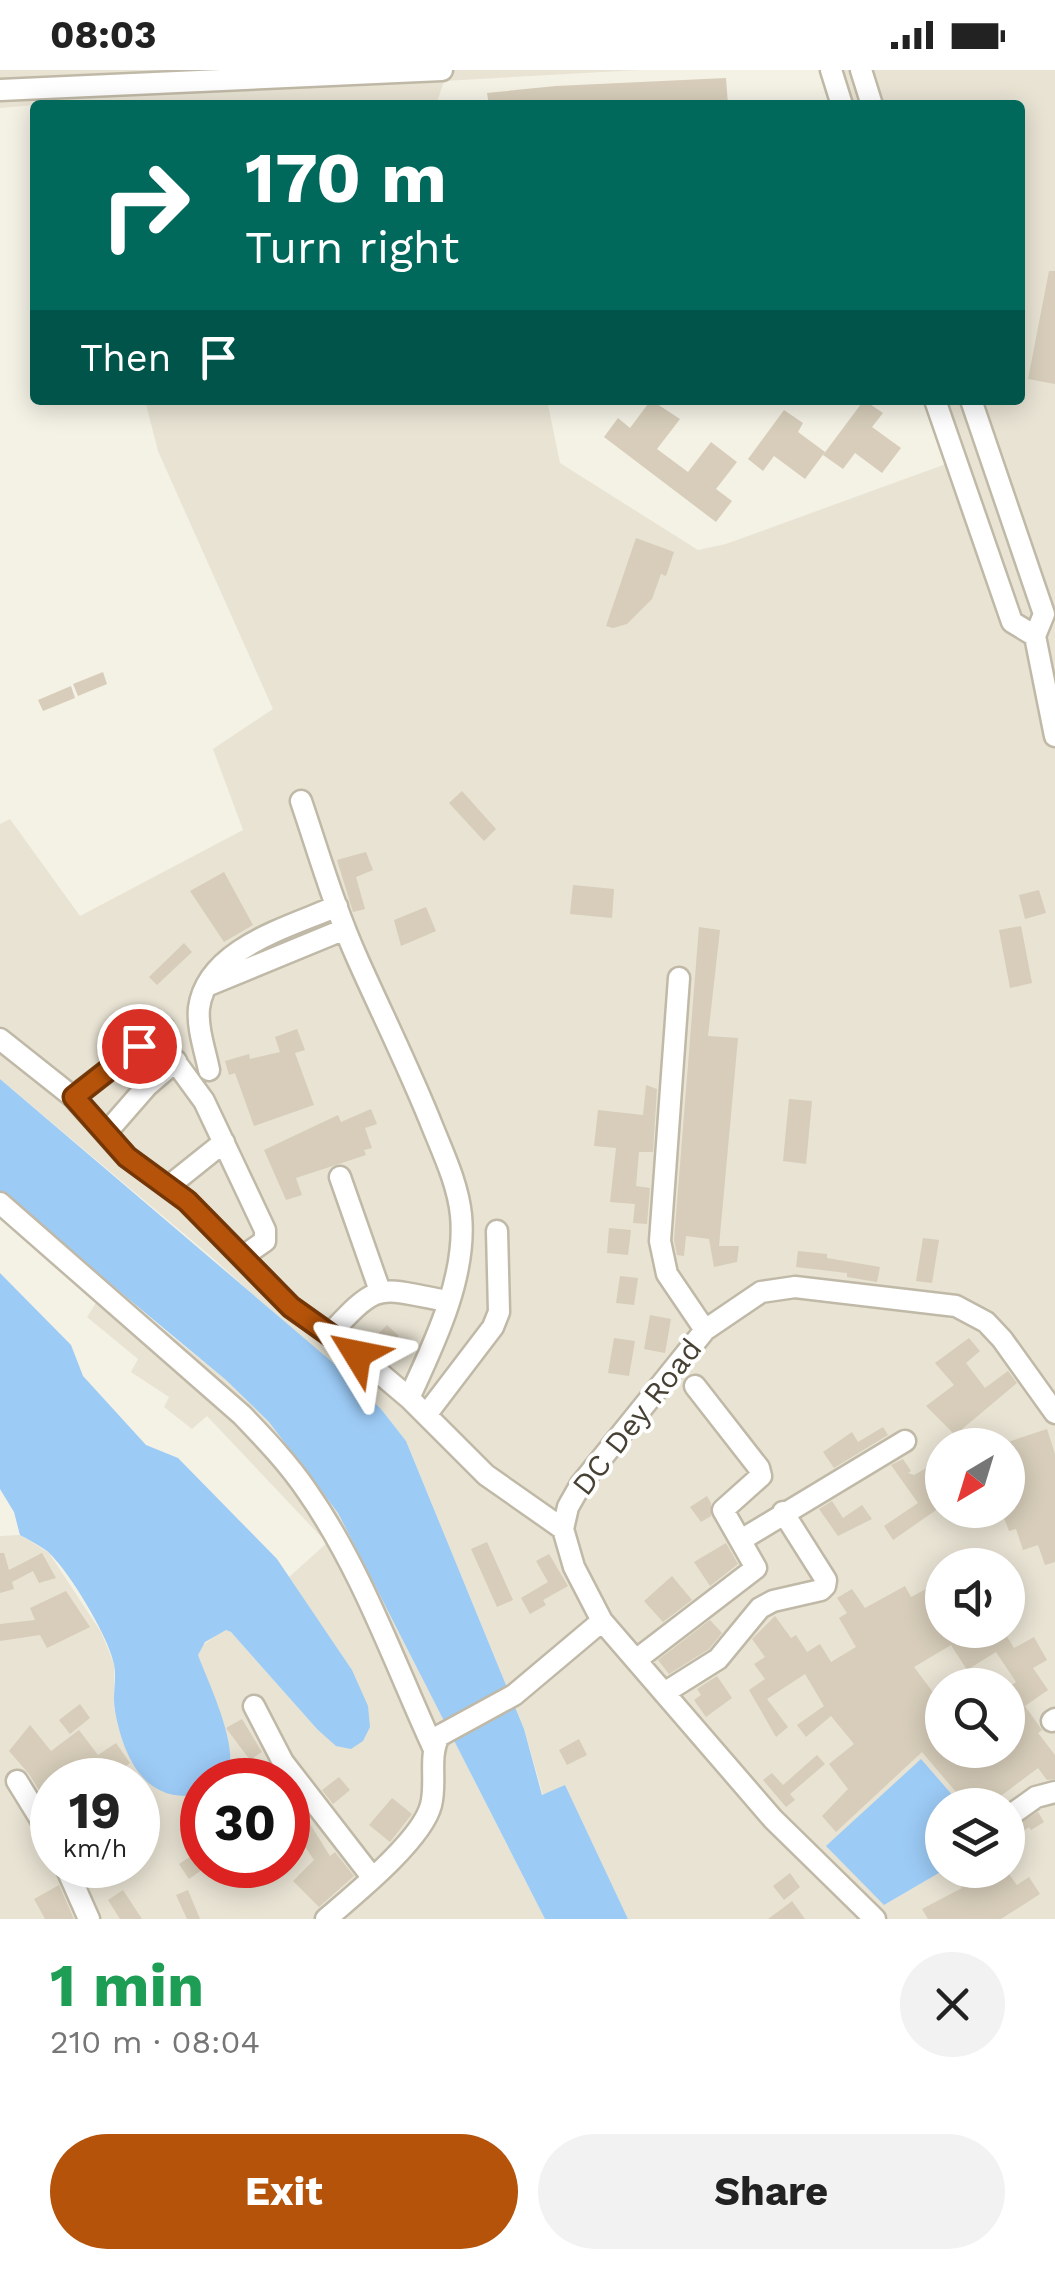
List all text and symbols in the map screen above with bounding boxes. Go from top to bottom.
text: 08:03 [50,13,156,57]
text: 170 m [245,137,447,219]
icon: right [80,140,210,270]
text: Turn right [245,221,459,274]
icon: arrive [191,330,246,385]
text: Then [80,336,171,380]
pin [97,1004,182,1089]
icon: arrive [112,1019,167,1074]
position arrow [305,1302,409,1406]
street label: DC Dey Road [565,1332,709,1502]
north arrow [925,1428,1025,1528]
map controls [925,1428,1025,1888]
button: sound [925,1548,1025,1648]
button: search [925,1668,1025,1768]
speed limit sign: 30 [180,1758,310,1888]
text: 19 [69,1781,121,1840]
button: layers [925,1788,1025,1888]
text: km/h [63,1834,127,1863]
text: 1 min [50,1950,204,2021]
button: close [900,1952,1005,2057]
text: 210 m · 08:04 [50,2023,260,2061]
button: Exit [50,2134,518,2249]
button: Share [538,2134,1005,2249]

